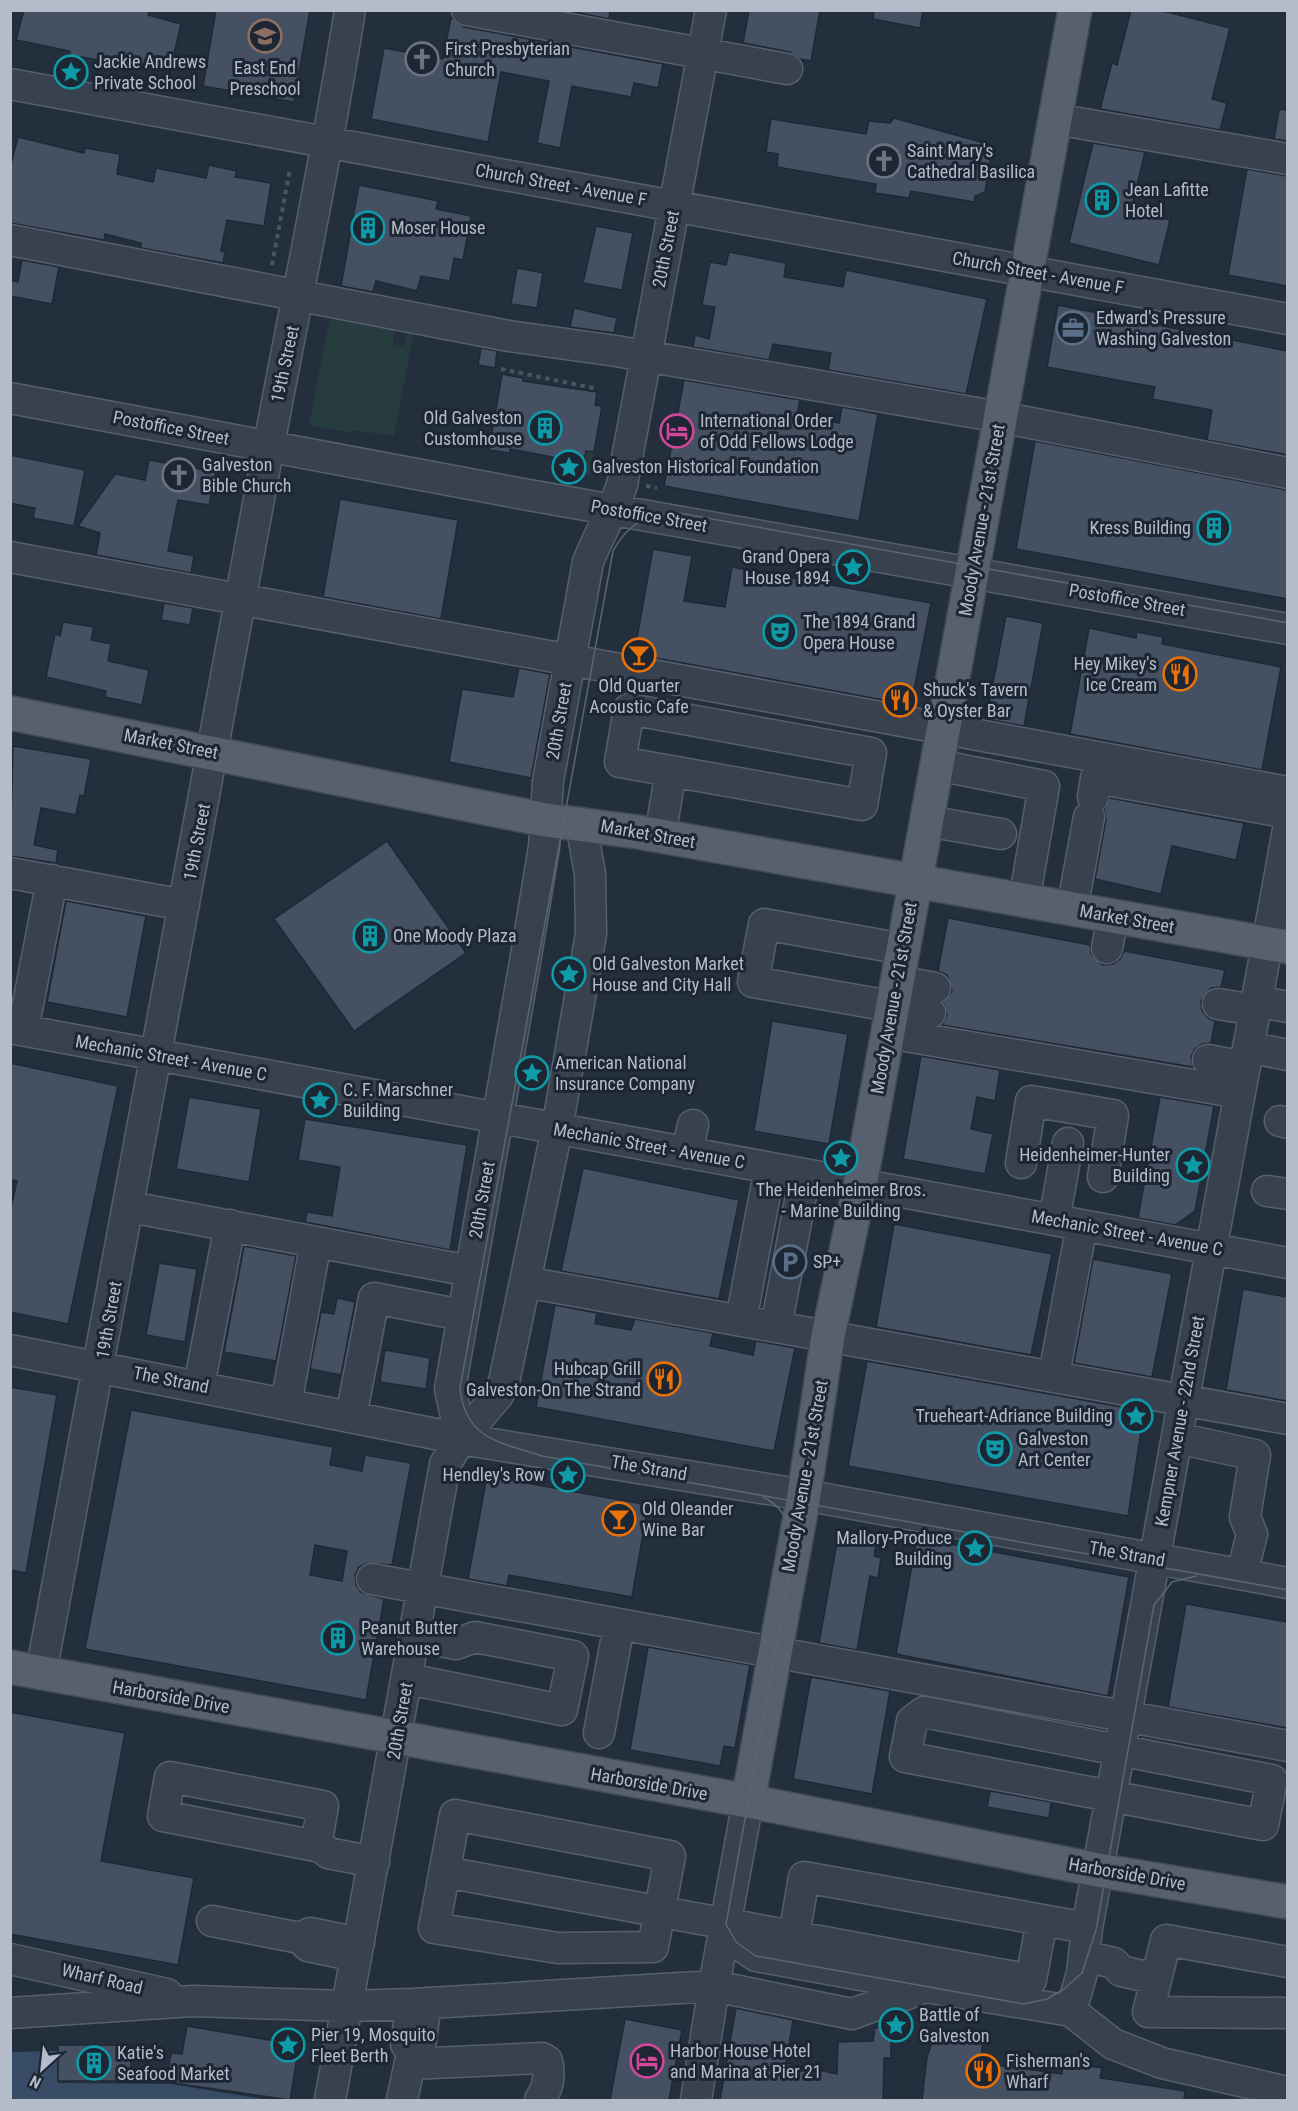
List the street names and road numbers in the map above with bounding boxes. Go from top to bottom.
street label: Church Street - Avenue F [474,159,649,210]
street label: 20th Street [648,209,683,289]
street label: Church Street - Avenue F [951,247,1126,298]
street label: 19th Street [266,324,303,404]
street label: Postoffice Street [111,406,231,449]
street label: Moody Avenue - 21st Street [954,422,1009,617]
street label: Postoffice Street [589,495,709,536]
street label: Postoffice Street [1067,579,1187,620]
street label: 20th Street [541,681,576,761]
street label: Market Street [122,724,220,763]
street label: 19th Street [179,802,214,882]
street label: Market Street [599,815,697,852]
street label: Moody Avenue - 21st Street [866,900,921,1095]
street label: Market Street [1078,900,1176,937]
street label: Mechanic Street - Avenue C [74,1030,268,1085]
street label: Mechanic Street - Avenue C [552,1118,746,1173]
street label: 20th Street [464,1160,499,1240]
street label: Mechanic Street - Avenue C [1030,1205,1224,1260]
street label: 19th Street [91,1280,126,1360]
street label: Kempner Avenue - 22nd Street [1151,1314,1208,1528]
street label: The Strand [131,1362,211,1397]
street label: Moody Avenue - 21st Street [777,1378,832,1573]
street label: The Strand [609,1451,689,1485]
street label: The Strand [1087,1537,1167,1571]
street label: Harborside Drive [111,1676,231,1717]
street label: 20th Street [382,1681,417,1761]
street label: Harborside Drive [589,1763,709,1804]
street label: Harborside Drive [1067,1853,1187,1894]
street label: Wharf Road [60,1959,145,1998]

